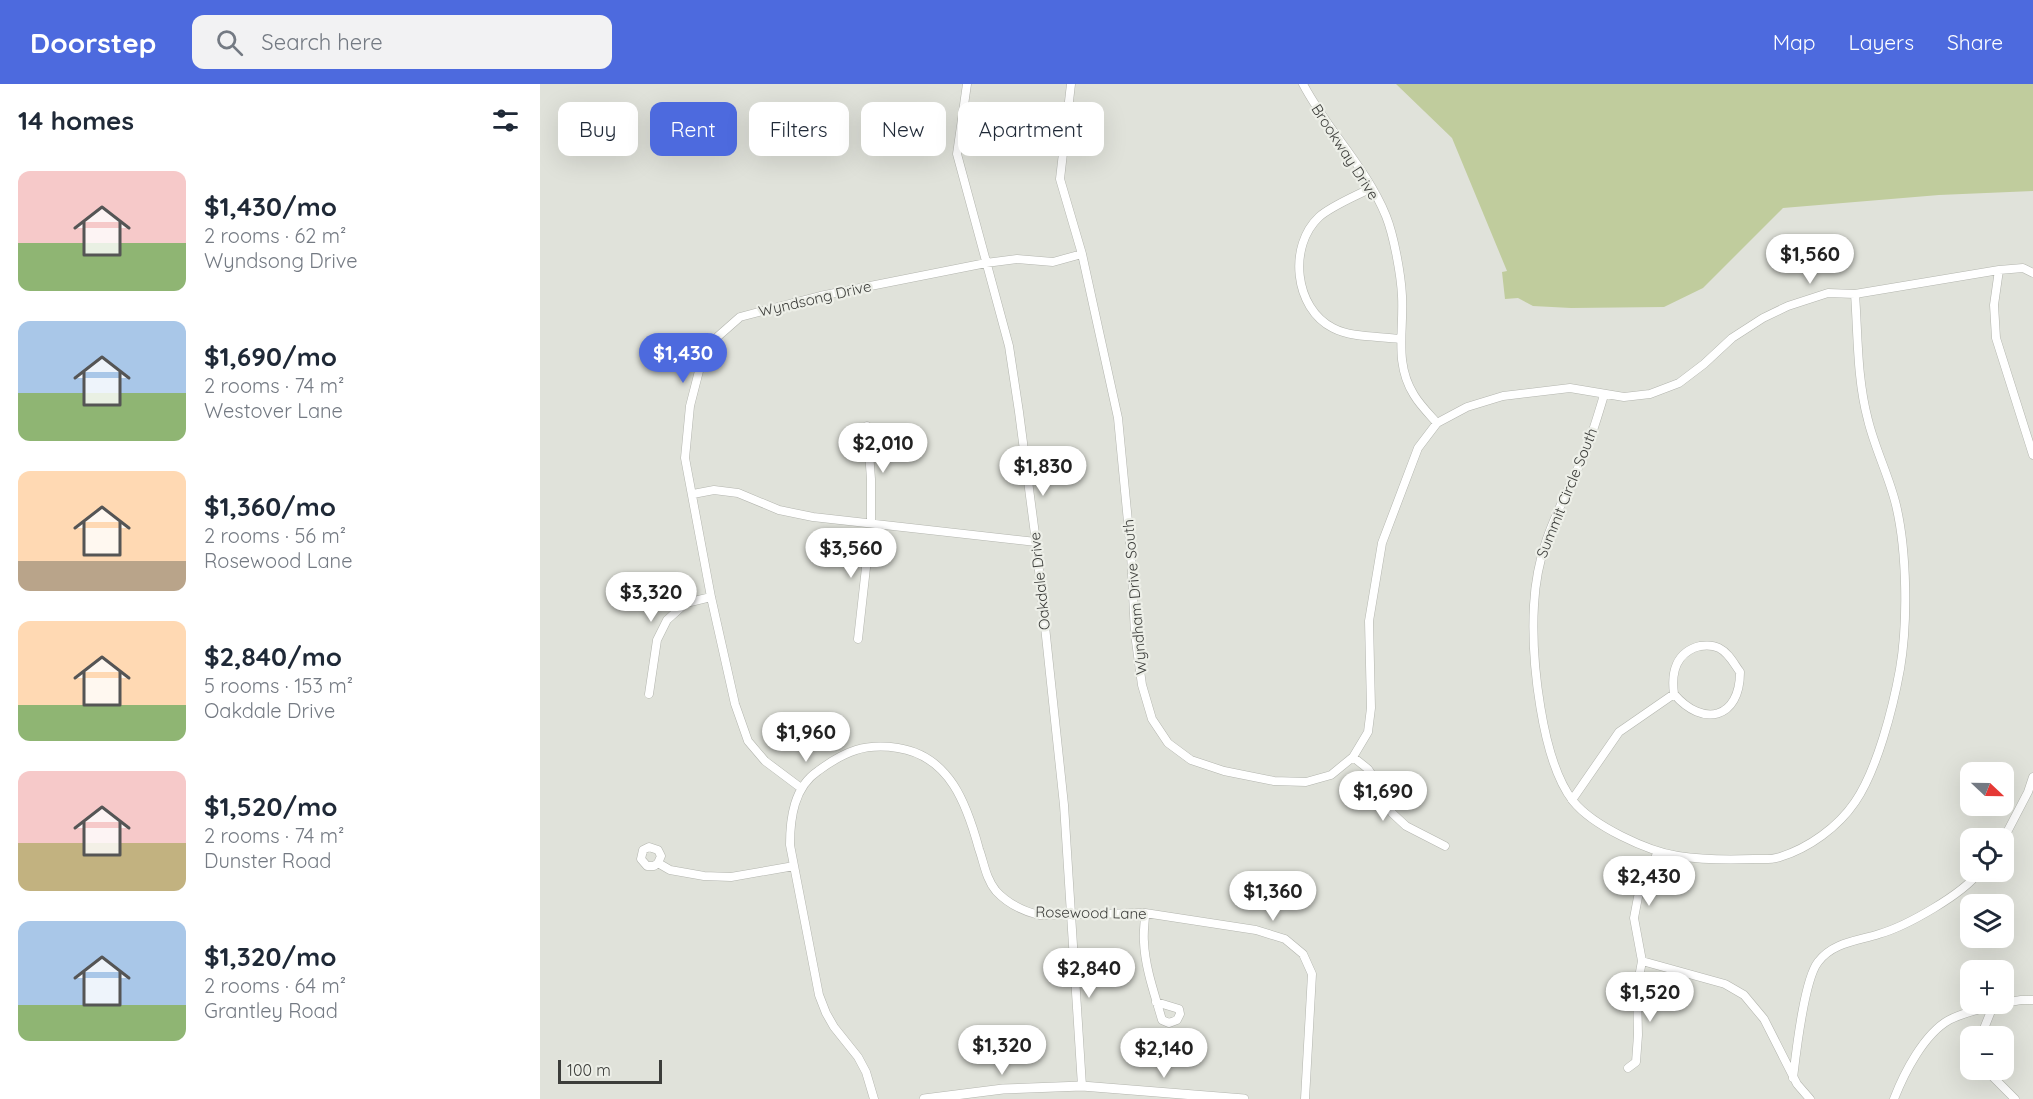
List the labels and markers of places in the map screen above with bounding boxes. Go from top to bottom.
pin: $1,560 [1761,234,1859,285]
pin: $1,430 [634,333,732,384]
pin: $2,010 [834,423,932,474]
pin: $1,830 [994,446,1092,497]
pin: $3,560 [802,528,900,579]
pin: $3,320 [602,572,700,623]
pin: $1,960 [757,712,855,763]
pin: $1,690 [1334,771,1432,822]
pin: $2,430 [1600,856,1698,907]
pin: $1,360 [1224,871,1322,922]
pin: $2,840 [1040,948,1138,999]
pin: $1,520 [1601,972,1699,1023]
pin: $1,320 [953,1025,1051,1076]
pin: $2,140 [1115,1028,1213,1079]

